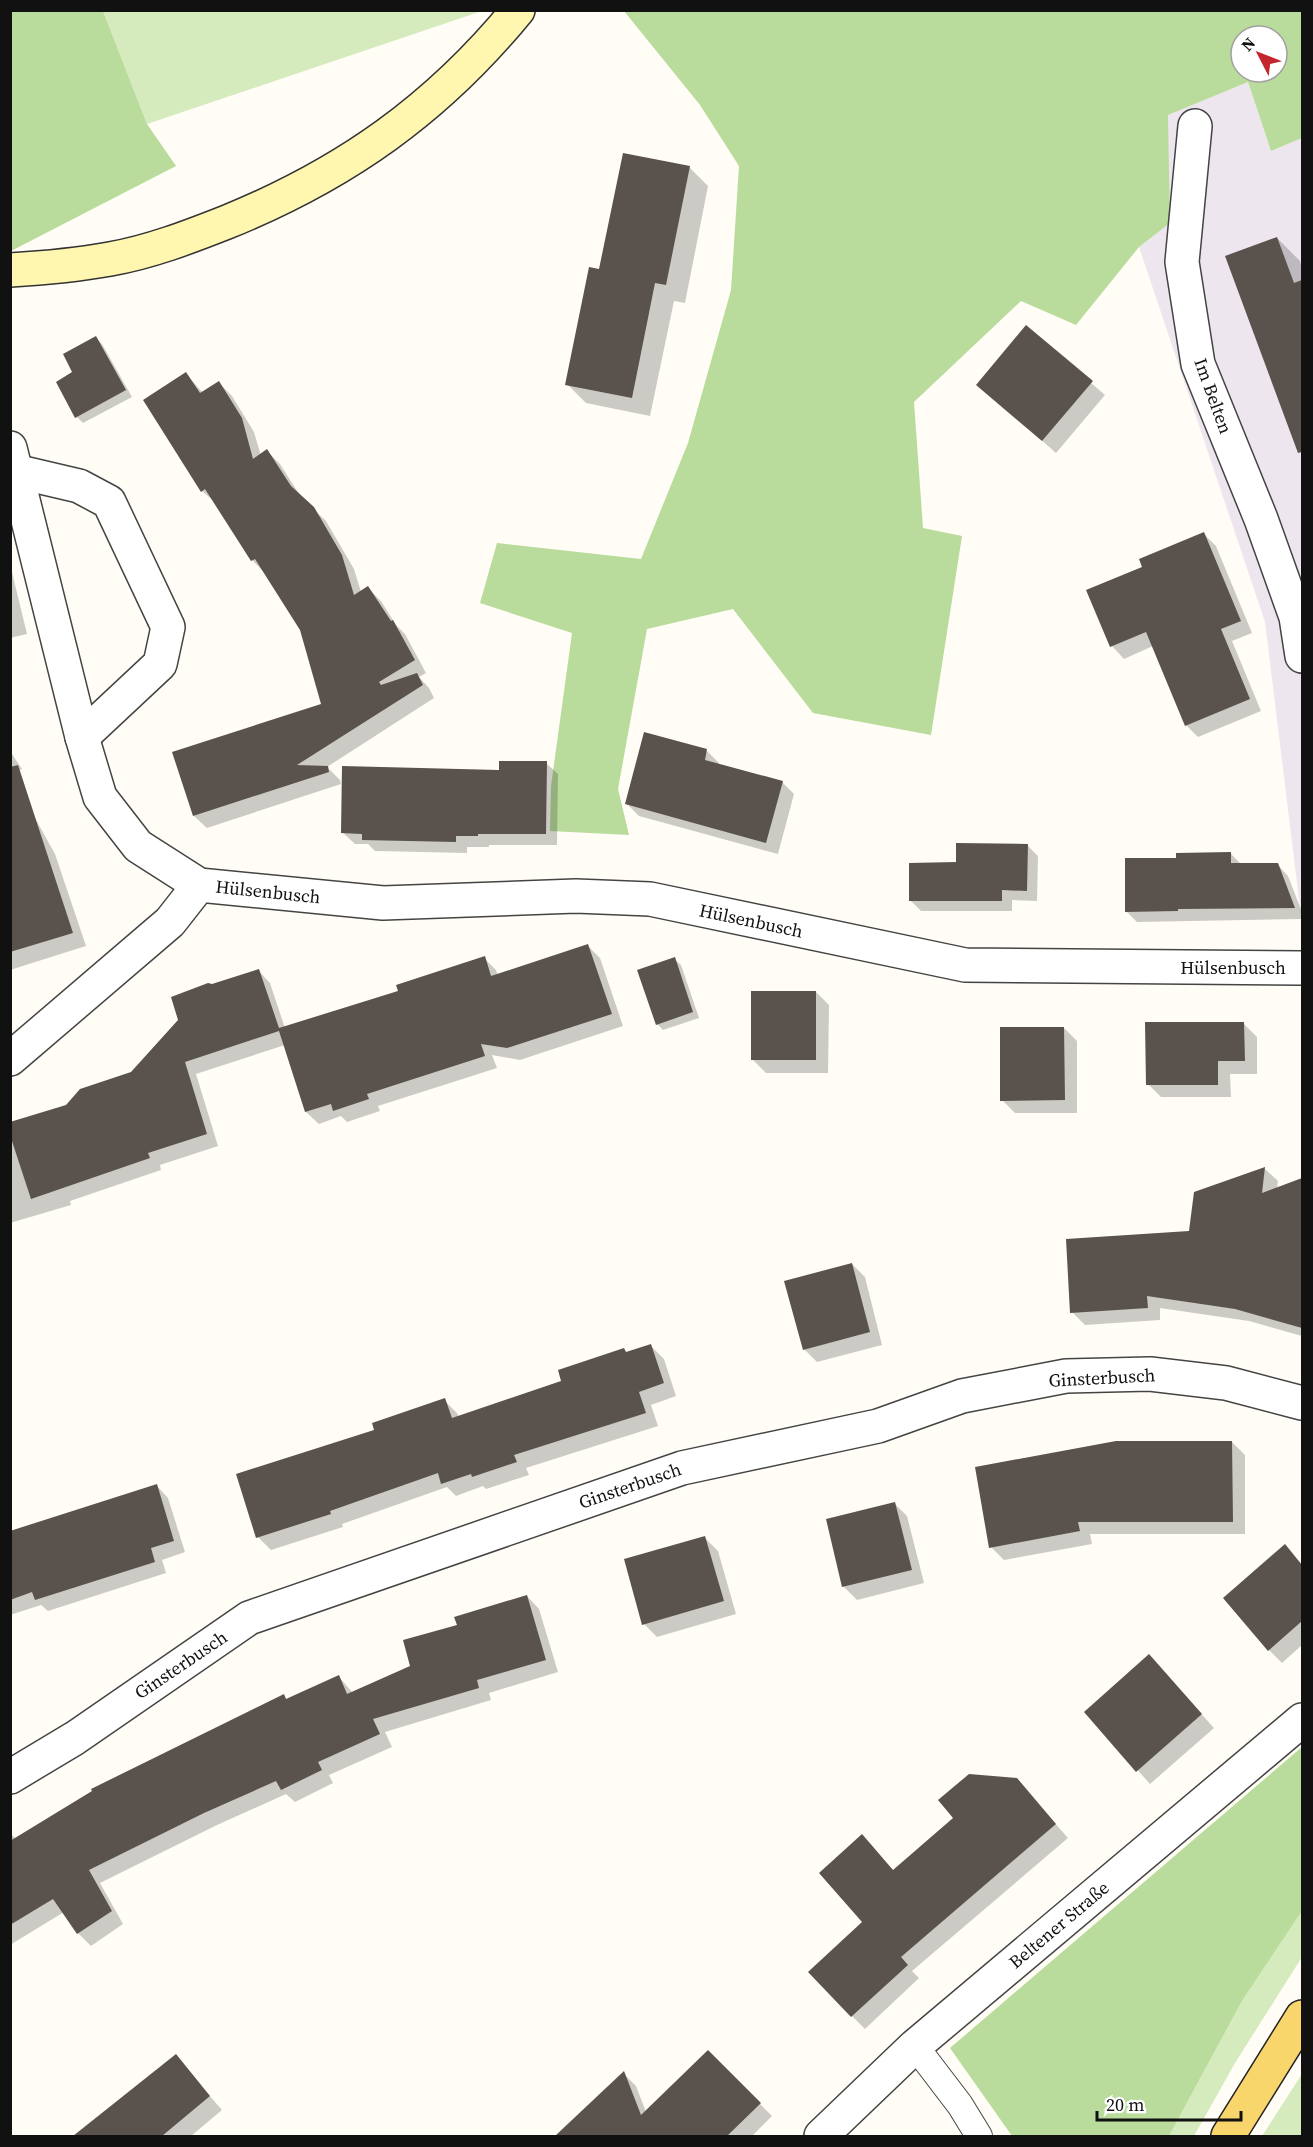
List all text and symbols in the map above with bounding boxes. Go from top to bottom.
north arrow [1229,24,1289,84]
text: N [1236,32,1260,56]
street label: Im Belten [1188,355,1239,437]
street label: Hülsenbusch [214,874,322,909]
street label: Hülsenbusch [697,897,805,944]
street label: Hülsenbusch [1180,955,1286,980]
street label: Ginsterbusch [1048,1362,1156,1393]
street label: Ginsterbusch [575,1456,685,1515]
street label: Ginsterbusch [129,1624,232,1705]
street label: Beltener Straße [1003,1875,1114,1974]
scale bar [1097,2084,1241,2122]
text: 20 m [1106,2092,1144,2117]

